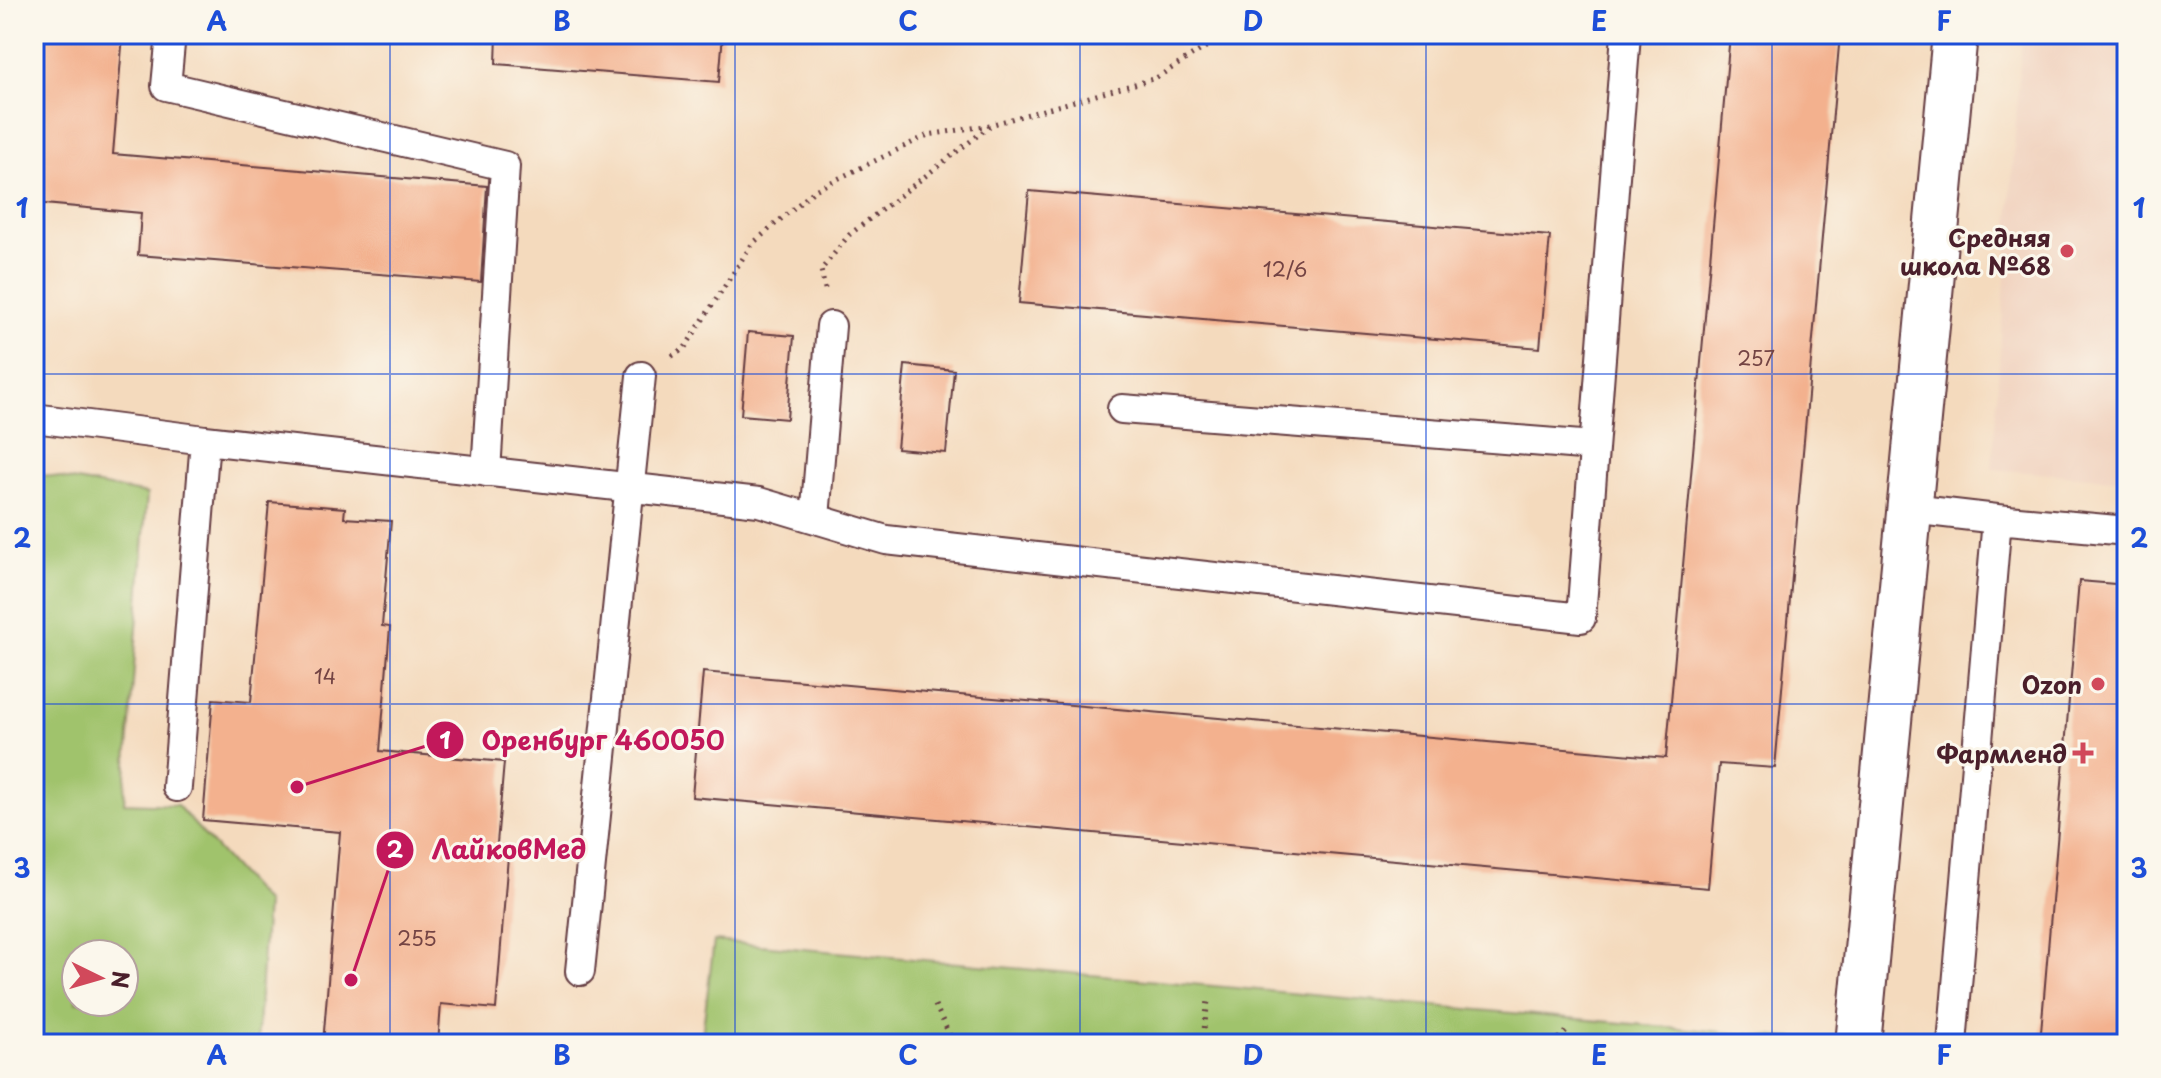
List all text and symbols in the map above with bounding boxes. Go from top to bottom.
text: A [207,1,227,40]
text: B [553,1,571,40]
text: C [898,1,918,40]
text: D [1243,1,1263,40]
text: E [1591,1,1607,40]
text: F [1936,1,1952,40]
text: 1 [16,188,28,227]
text: 1 [2133,188,2145,227]
place label: Средняя школа №68 [1900,219,2051,283]
marker: Средняя школа №68 [2058,242,2076,260]
house number: 12/6 [1263,254,1307,284]
house number: 257 [1737,343,1775,373]
text: 2 [13,518,31,557]
text: 2 [2130,518,2148,557]
house number: 14 [314,661,336,691]
place label: Ozon [2022,666,2082,702]
marker: Ozon [2089,675,2107,693]
callout: Оренбург 460050 [425,715,741,765]
text: Оренбург 460050 [481,720,725,759]
text: 1 [439,721,451,757]
place label: Фармленд [1936,735,2067,771]
marker: Фармленд [2074,744,2092,762]
callout: ЛайковМед [375,825,602,875]
text: ЛайковМед [432,829,586,868]
text: 2 [387,830,404,866]
text: 3 [13,848,31,887]
text: 3 [2130,848,2148,887]
house number: 255 [397,923,437,953]
north arrow [60,938,140,1018]
text: N [104,970,139,990]
text: A [207,1035,227,1074]
text: B [553,1035,571,1074]
text: C [898,1035,918,1074]
text: D [1243,1035,1263,1074]
text: E [1591,1035,1607,1074]
text: F [1936,1035,1952,1074]

